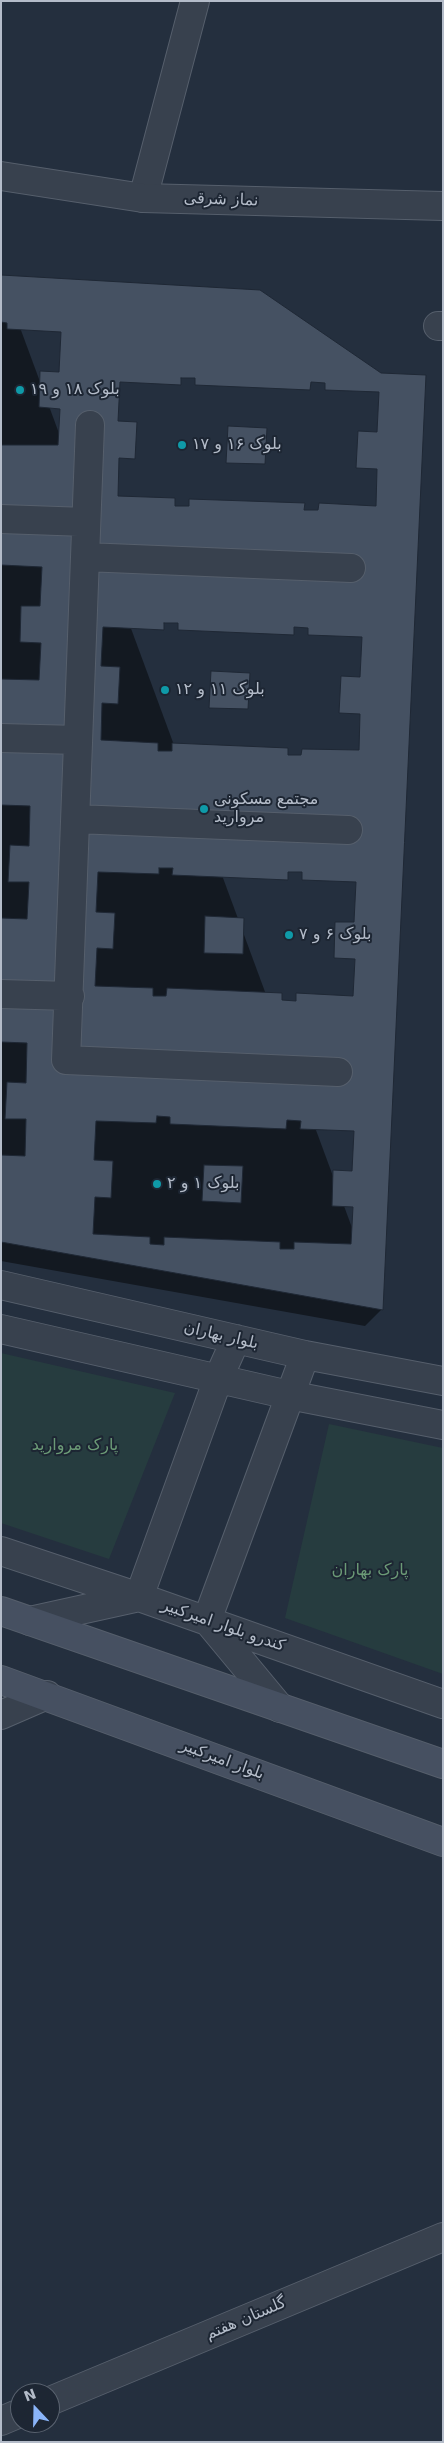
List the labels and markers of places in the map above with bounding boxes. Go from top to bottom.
place label: بلوک ۱۸ و ۱۹ [30,380,120,400]
marker: بلوک ۱۸ و ۱۹ [14,384,26,396]
place label: بلوک ۱۶ و ۱۷ [192,435,282,455]
marker: بلوک ۱۶ و ۱۷ [176,439,188,451]
place label: بلوک ۱۱ و ۱۲ [175,680,265,700]
marker: بلوک ۱۱ و ۱۲ [159,684,171,696]
place label: مجتمع مسکونی مروارید [214,790,318,828]
marker: مجتمع مسکونی مروارید [198,803,210,815]
place label: بلوک ۶ و ۷ [299,925,372,945]
marker: بلوک ۶ و ۷ [283,929,295,941]
place label: بلوک ۱ و ۲ [167,1174,240,1194]
marker: بلوک ۱ و ۲ [151,1178,163,1190]

